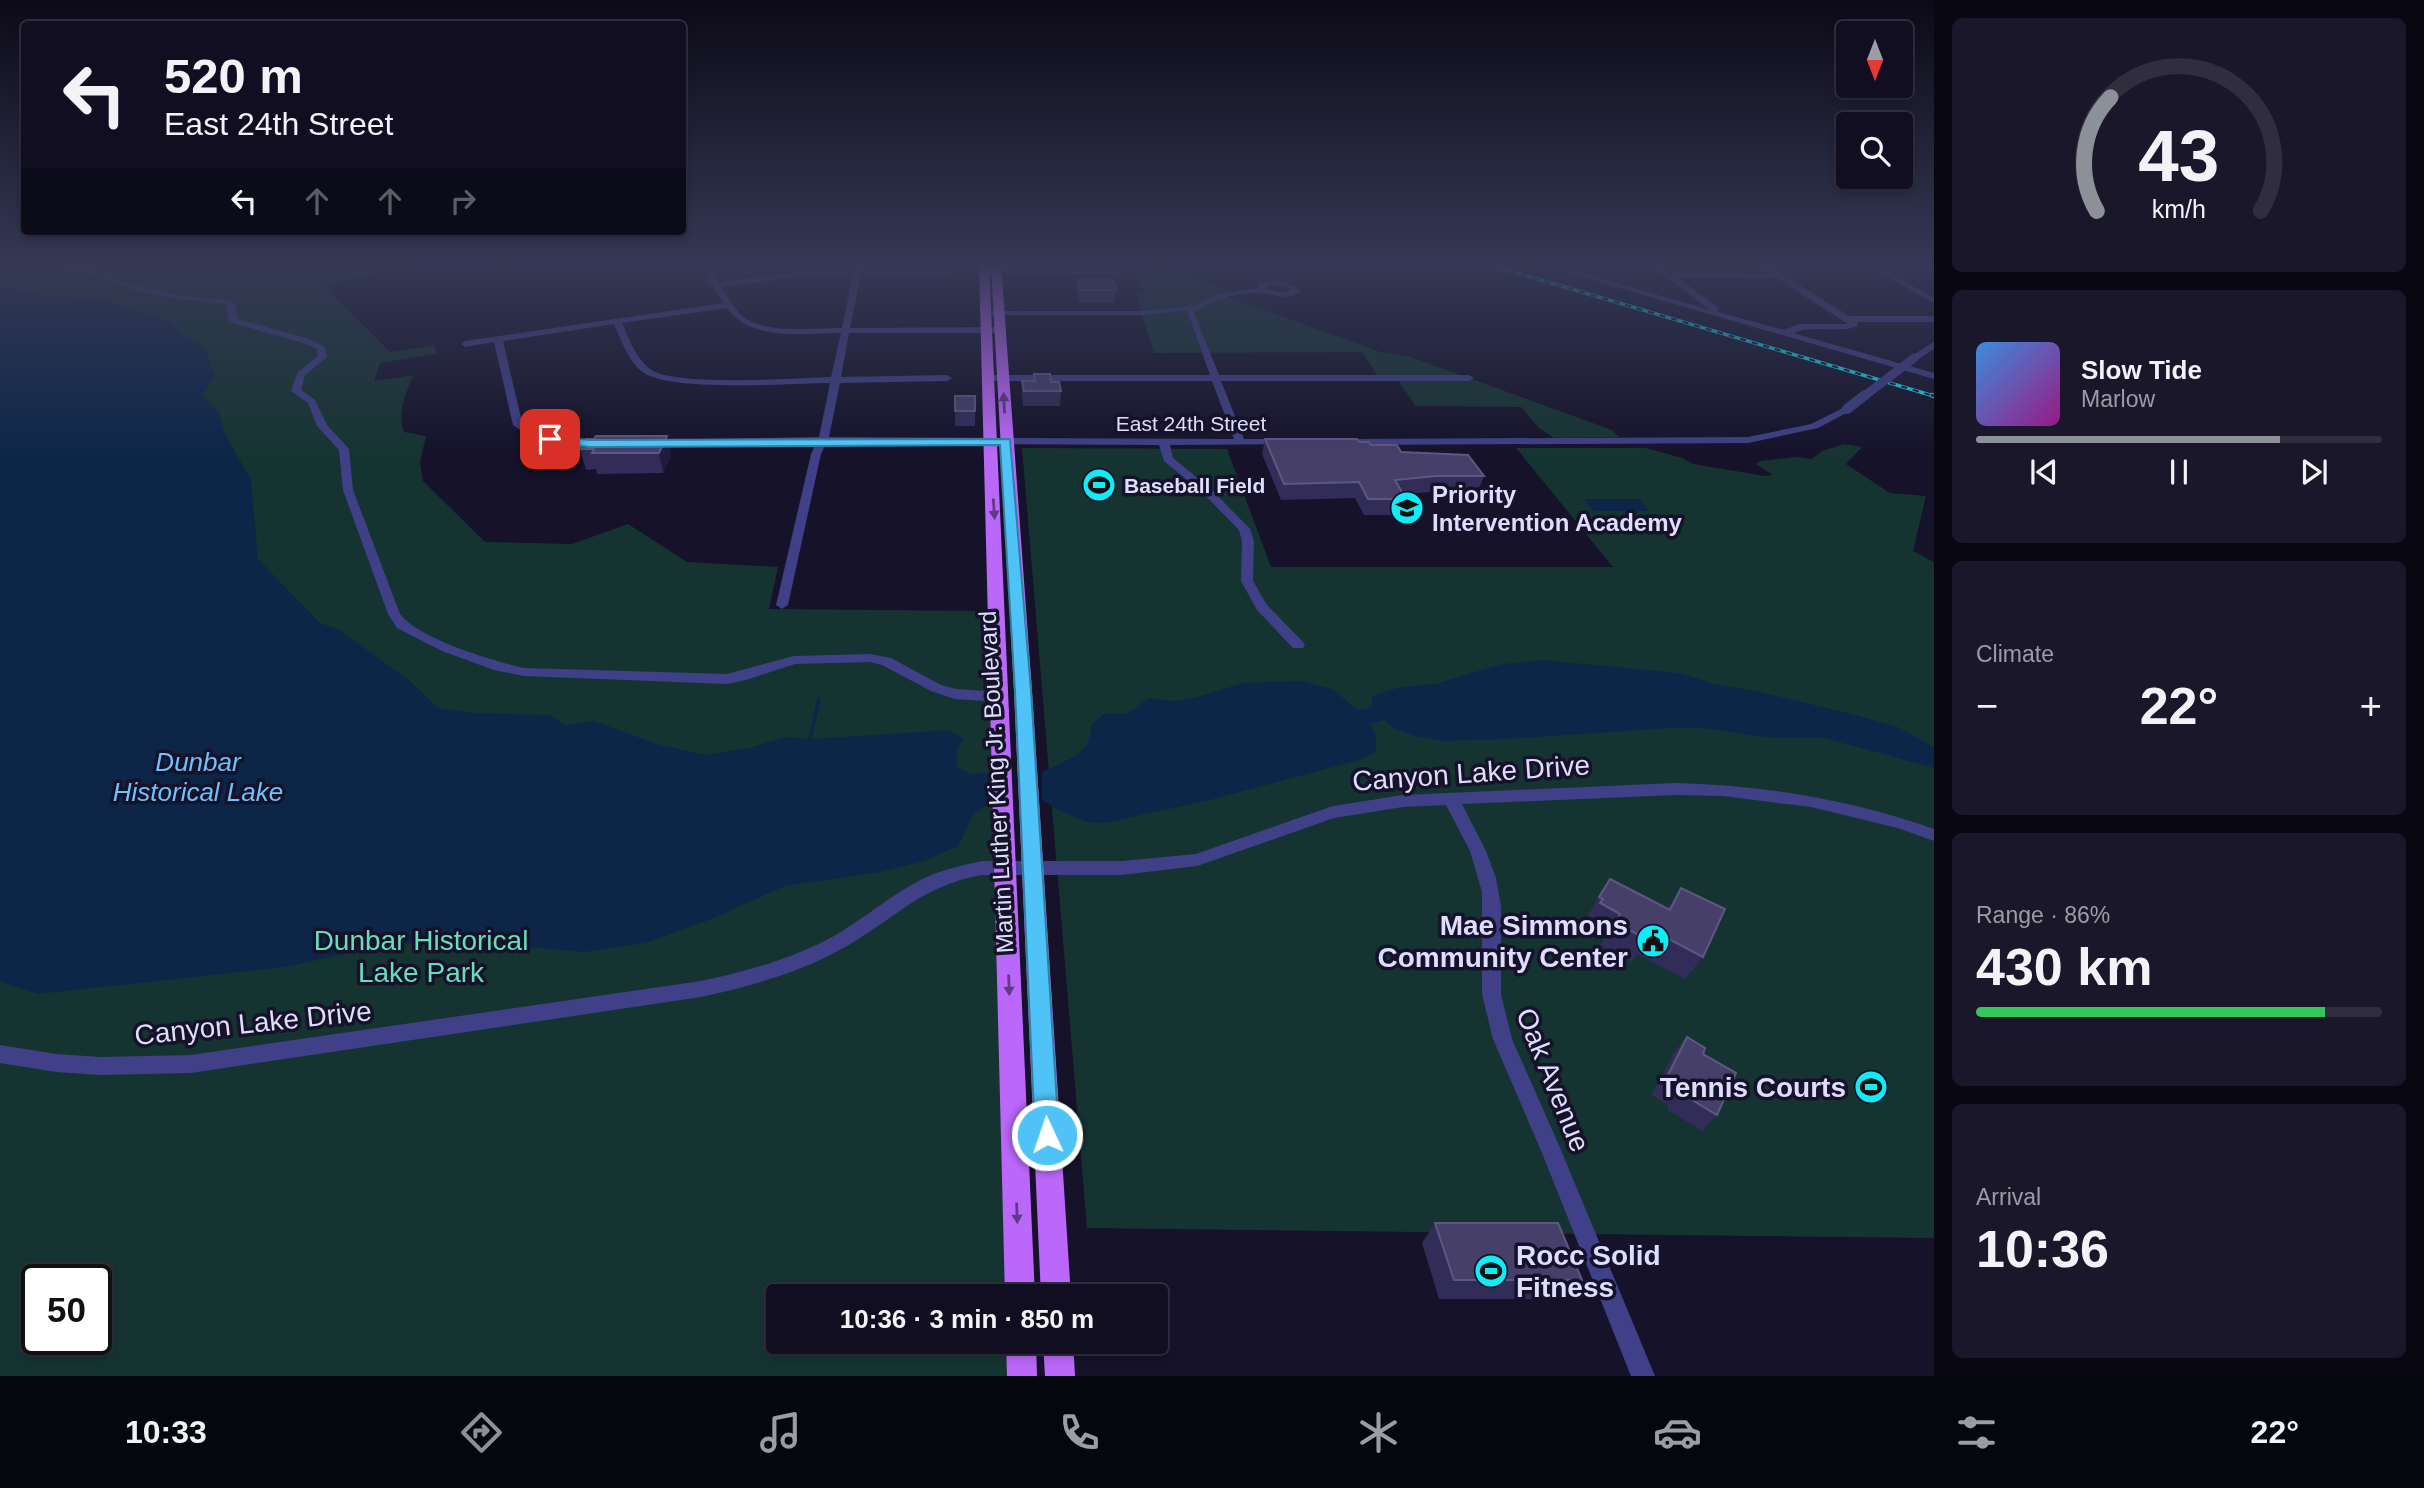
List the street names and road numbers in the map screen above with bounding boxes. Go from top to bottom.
street label: East 24th Street [1116,412,1266,435]
street label: Martin Luther King Jr. Boulevard [974,610,1018,954]
street label: Canyon Lake Drive [1351,749,1591,797]
street label: Canyon Lake Drive [133,995,373,1051]
street label: Oak Avenue [1510,1004,1596,1156]

